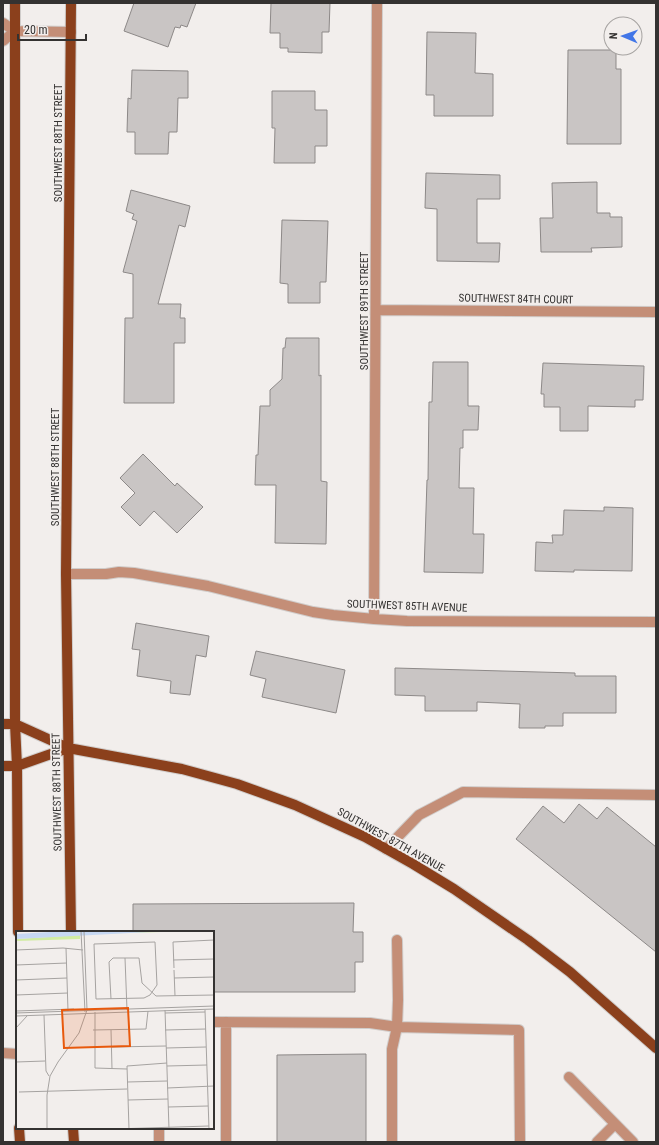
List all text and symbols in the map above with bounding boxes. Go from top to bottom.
scale bar [18,16,86,42]
north arrow [603,16,643,56]
text: 20 m [24,23,48,37]
text: N [607,32,620,39]
street label: SOUTHWEST 88TH STREET [52,83,65,202]
street label: SOUTHWEST 89TH STREET [358,251,371,370]
street label: SOUTHWEST 84TH COURT [459,291,574,307]
street label: SOUTHWEST 88TH STREET [49,407,62,526]
street label: SOUTHWEST 85TH AVENUE [347,597,468,615]
street label: SOUTHWEST 88TH STREET [49,732,65,851]
street label: SOUTHWEST 87TH AVENUE [335,805,447,875]
inset map [16,931,214,1129]

